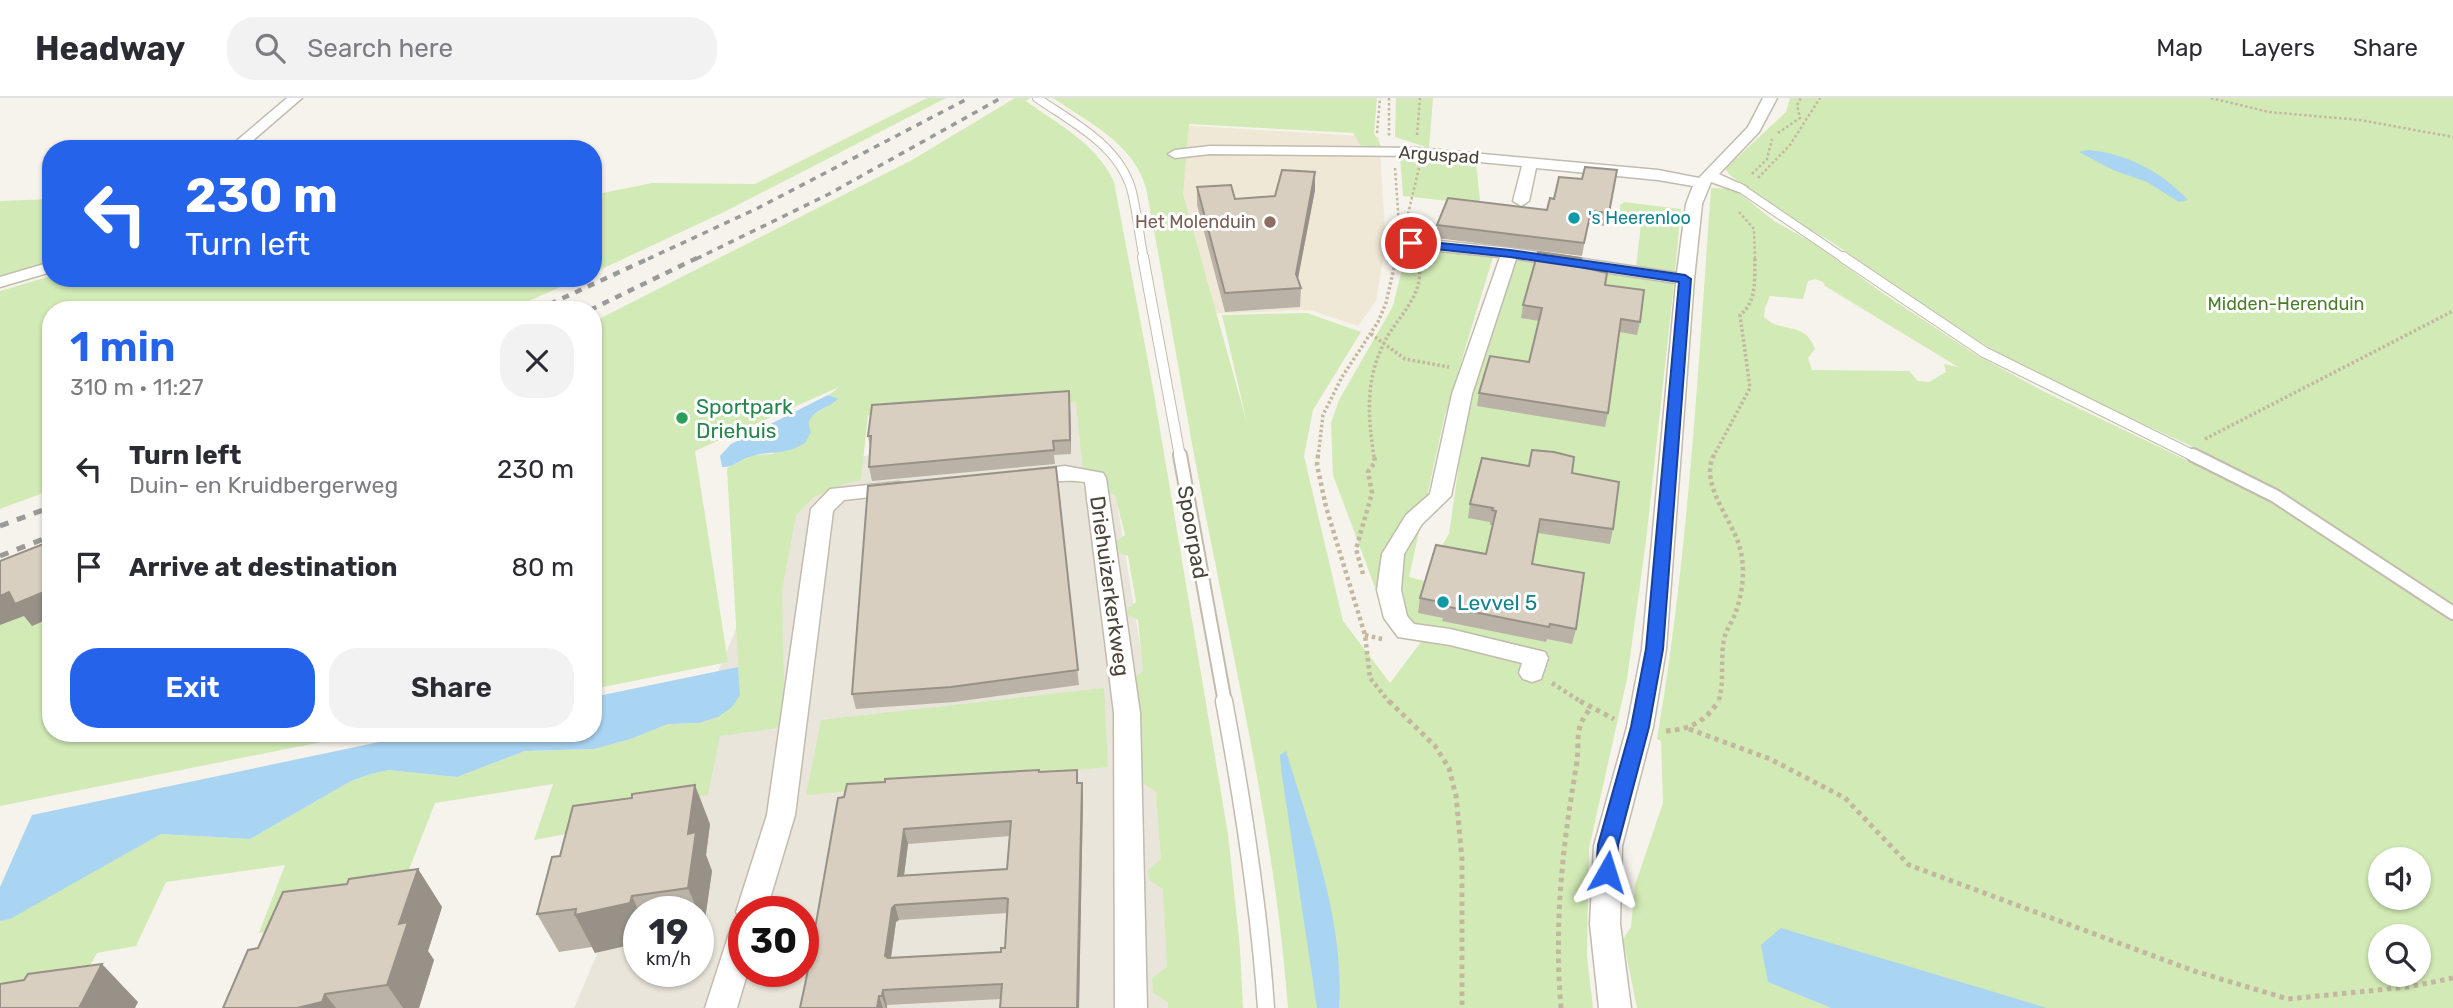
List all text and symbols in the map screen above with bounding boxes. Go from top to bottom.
search box [227,17,717,80]
text: Headway [35,29,185,68]
icon: search [251,29,289,67]
text: Search here [307,33,453,64]
text: Map [2156,34,2203,62]
text: Layers [2241,34,2315,62]
text: Share [2353,34,2418,62]
street label: Arguspad [1398,141,1480,169]
text: 230 m [185,166,338,224]
icon: left [70,168,161,259]
place label: 's Heerenloo [1588,207,1691,229]
marker: 's Heerenloo [1566,210,1582,226]
place label: Het Molenduin [1135,211,1256,233]
pin [1381,213,1441,273]
marker: Het Molenduin [1262,214,1278,230]
icon: arrive [1392,224,1430,262]
text: Turn left [185,225,310,263]
park label: Midden-Herenduin [2207,293,2365,315]
text: 1 min [70,322,176,372]
button: close [500,324,574,398]
text: 310 m · 11:27 [70,373,204,401]
place label: Sportpark Driehuis [696,394,793,443]
marker: Sportpark Driehuis [674,410,690,426]
text: Turn left [129,440,241,471]
icon: left [70,450,108,488]
text: 230 m [497,454,574,485]
text: Duin- en Kruidbergerweg [129,471,398,499]
street label: Spoorpad [1173,483,1213,581]
street label: Driehuizerkerkweg [1085,494,1135,678]
icon: arrive [70,548,108,586]
text: Arrive at destination [129,552,397,583]
text: 80 m [511,552,574,583]
place label: Levvel 5 [1457,590,1537,615]
marker: Levvel 5 [1435,594,1451,610]
button: Exit [70,648,315,728]
button: Share [329,648,574,728]
position arrow [1570,835,1644,909]
map controls [2368,847,2431,987]
button: sound [2368,847,2431,910]
speed limit sign: 30 [728,896,819,987]
text: 19 [649,911,688,953]
button: search [2368,924,2431,987]
text: km/h [646,948,691,970]

